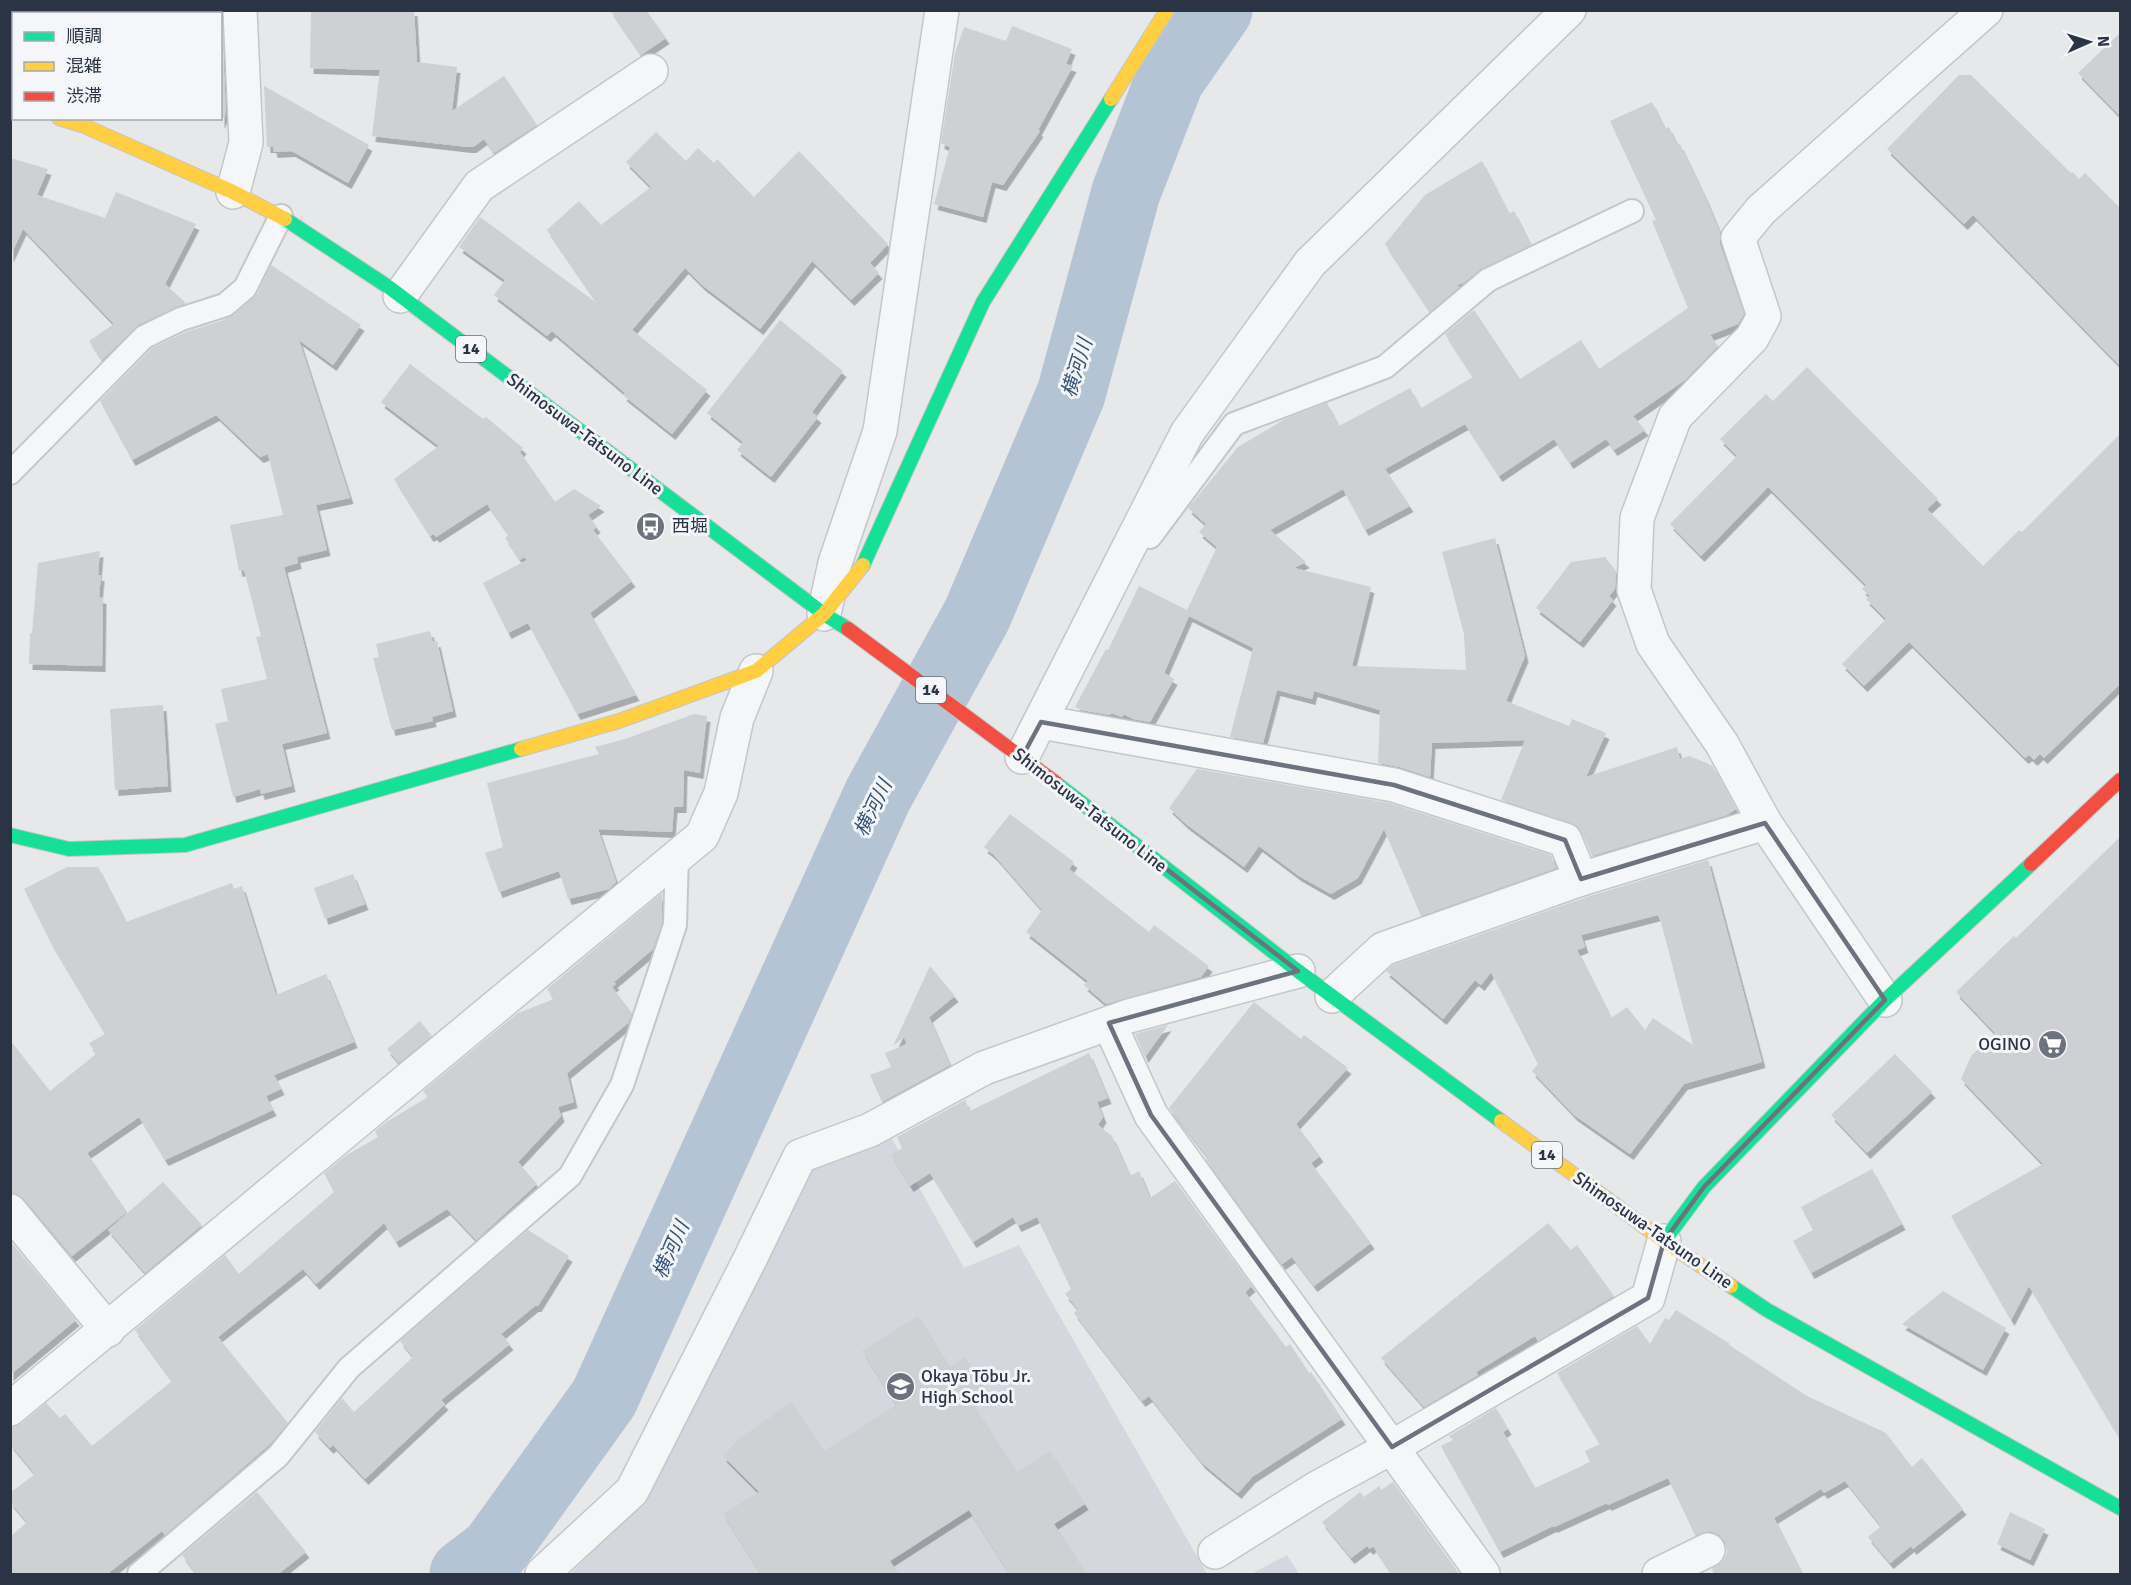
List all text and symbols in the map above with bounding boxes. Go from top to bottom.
legend [12,12,222,120]
north arrow [2059,12,2119,72]
text: 順調 [66,25,102,47]
text: N [2093,35,2113,47]
text: 混雑 [66,55,102,77]
text: 渋滞 [66,85,102,107]
water label: 横河川 [1056,334,1098,400]
road number: 14 [456,336,486,362]
street label: Shimosuwa-Tatsuno Line [503,368,667,500]
bus stop icon: 西堀 [635,510,667,542]
place label: 西堀 [672,515,708,537]
road number: 14 [916,677,946,703]
street label: Shimosuwa-Tatsuno Line [1008,743,1172,877]
water label: 横河川 [849,774,898,840]
supermarket icon: OGINO [2036,1028,2068,1060]
place label: OGINO [1978,1033,2031,1055]
road number: 14 [1532,1142,1562,1168]
street label: Shimosuwa-Tatsuno Line [1569,1167,1737,1293]
water label: 横河川 [647,1216,695,1282]
place label: Okaya Tōbu Jr. High School [921,1365,1031,1408]
school or university icon: Okaya Tōbu Jr. High School [884,1370,916,1402]

